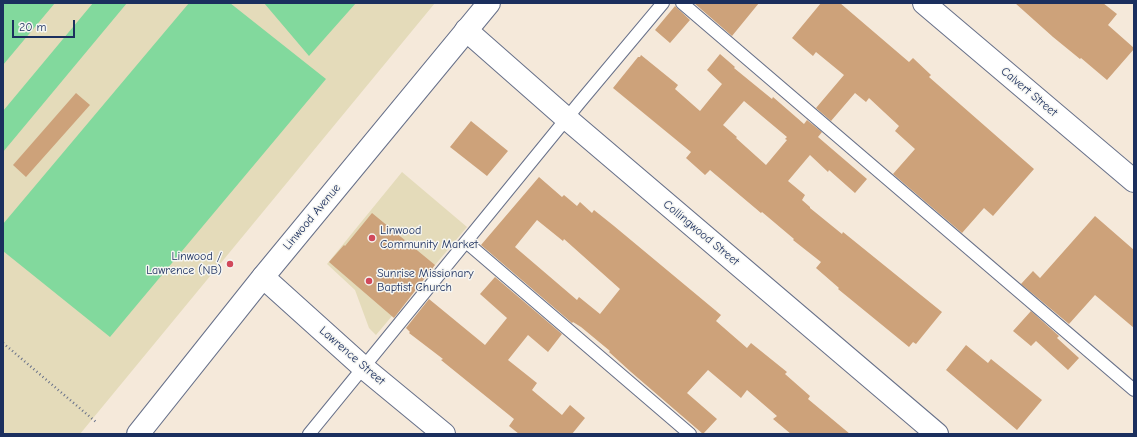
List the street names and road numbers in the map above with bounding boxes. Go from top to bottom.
street label: Calvert Street [998,64,1060,120]
street label: Linwood Avenue [280,181,344,253]
street label: Collingwood Street [660,197,742,269]
street label: Lawrence Street [316,324,388,388]

